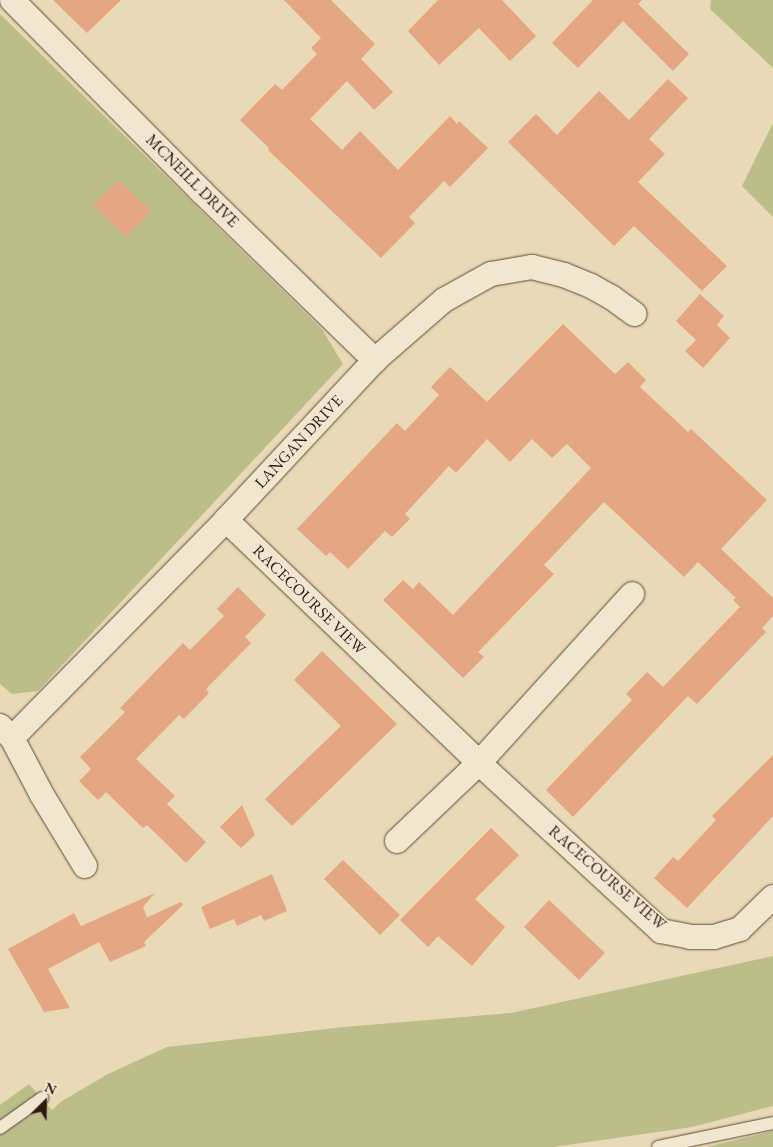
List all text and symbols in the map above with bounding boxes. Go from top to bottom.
street label: MCNEILL DRIVE [142,131,242,231]
street label: LANGAN DRIVE [251,391,347,493]
street label: RACECOURSE VIEW [249,541,369,659]
street label: RACECOURSE VIEW [544,822,670,934]
north arrow [20,1077,70,1127]
text: N [42,1078,60,1099]

